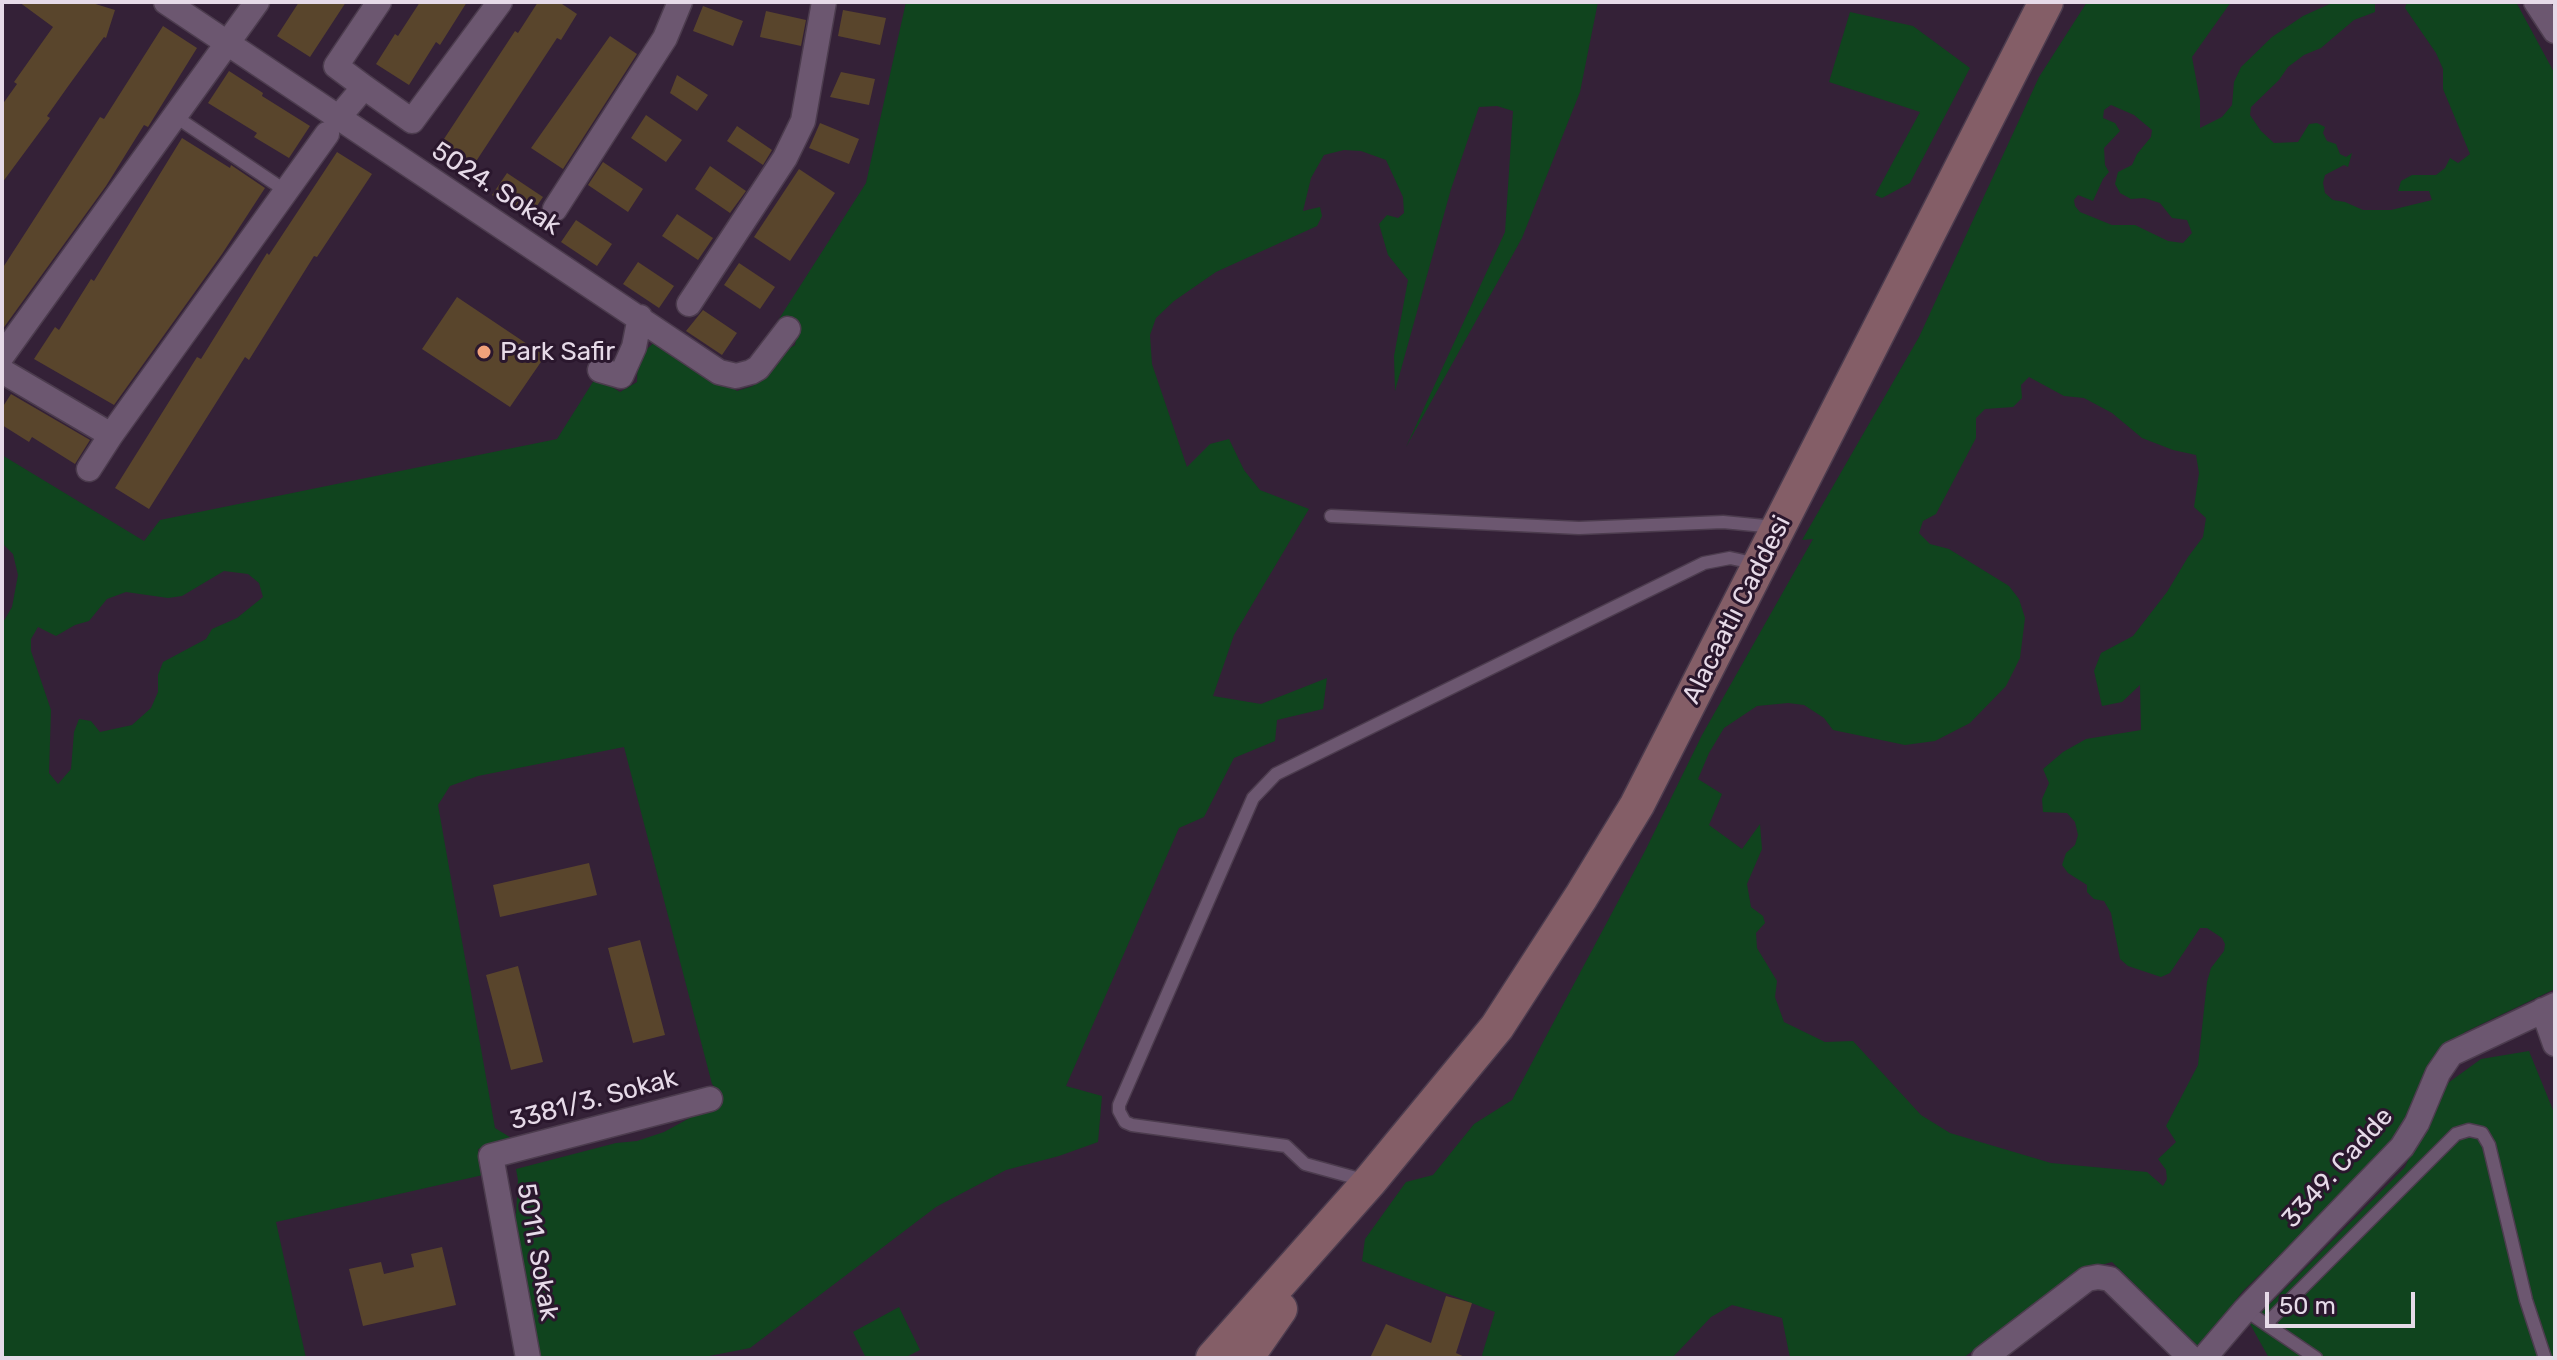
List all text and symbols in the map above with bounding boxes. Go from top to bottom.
street label: 5024. Sokak [426,136,566,242]
place label: Park Safir [500,336,615,368]
marker: Park Safir [475,343,493,361]
street label: Alacaatlı Caddesi [1676,511,1798,709]
street label: 3381/3. Sokak [507,1063,681,1137]
street label: 3349. Cadde [2276,1101,2400,1235]
street label: 5011. Sokak [510,1181,564,1323]
scale bar [2269,1276,2419,1326]
text: 50 m [2279,1292,2336,1320]

